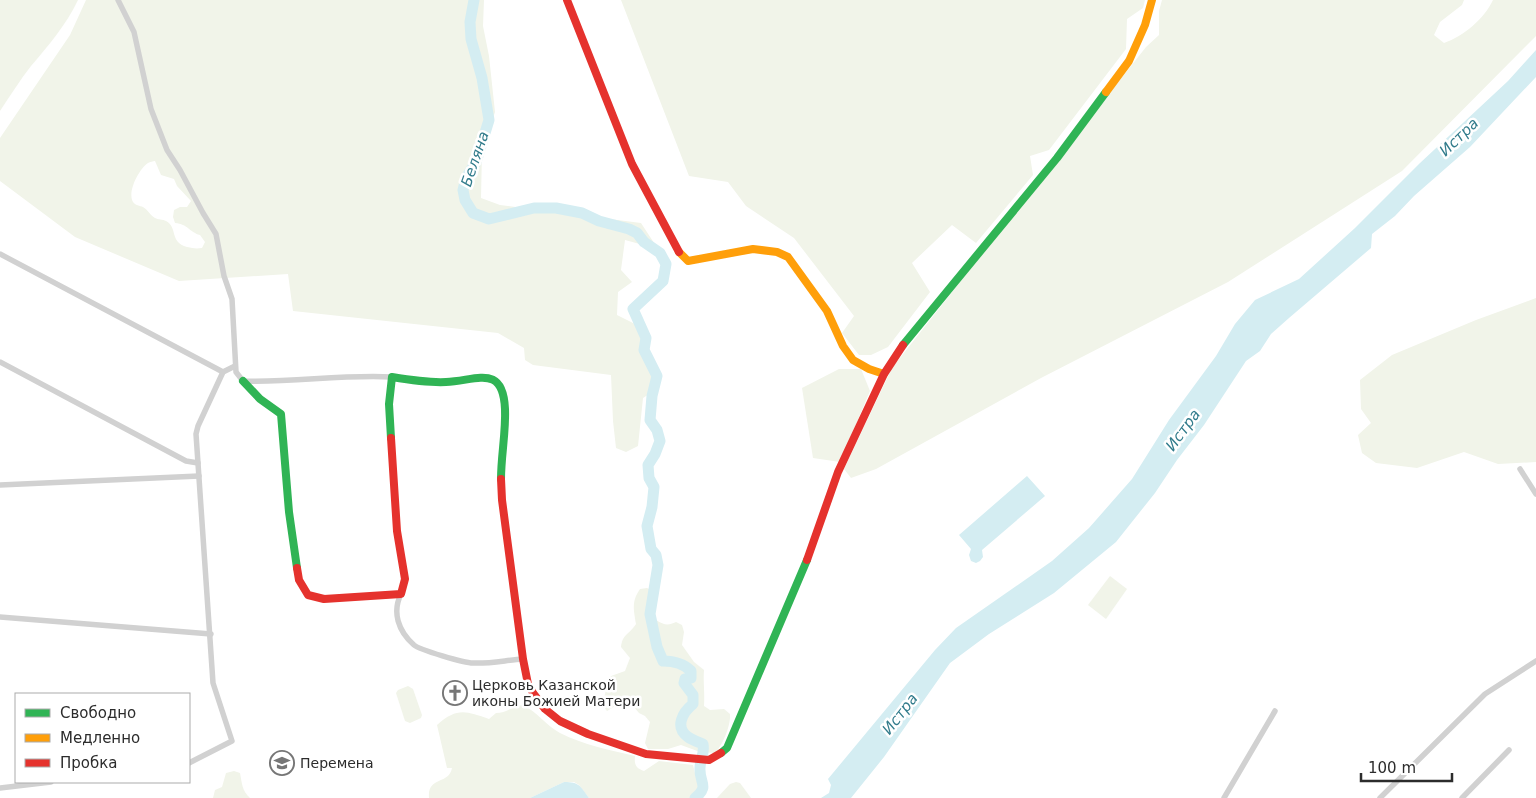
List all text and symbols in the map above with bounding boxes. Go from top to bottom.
water label: Истра [1436,114,1482,160]
water label: Беляна [457,129,493,189]
water label: Истра [1162,406,1204,454]
place label: Церковь Казанской иконы Божией Матери [472,677,640,709]
church icon: Церковь Казанской иконы Божией Матери [442,680,468,706]
water label: Истра [878,690,922,738]
legend [15,693,190,783]
text: Свободно [60,704,136,722]
text: Медленно [60,729,140,747]
school or university icon: Перемена [269,750,295,776]
scale bar [1361,750,1452,782]
text: Пробка [60,754,117,772]
place label: Перемена [300,755,374,771]
text: 100 m [1368,759,1416,777]

